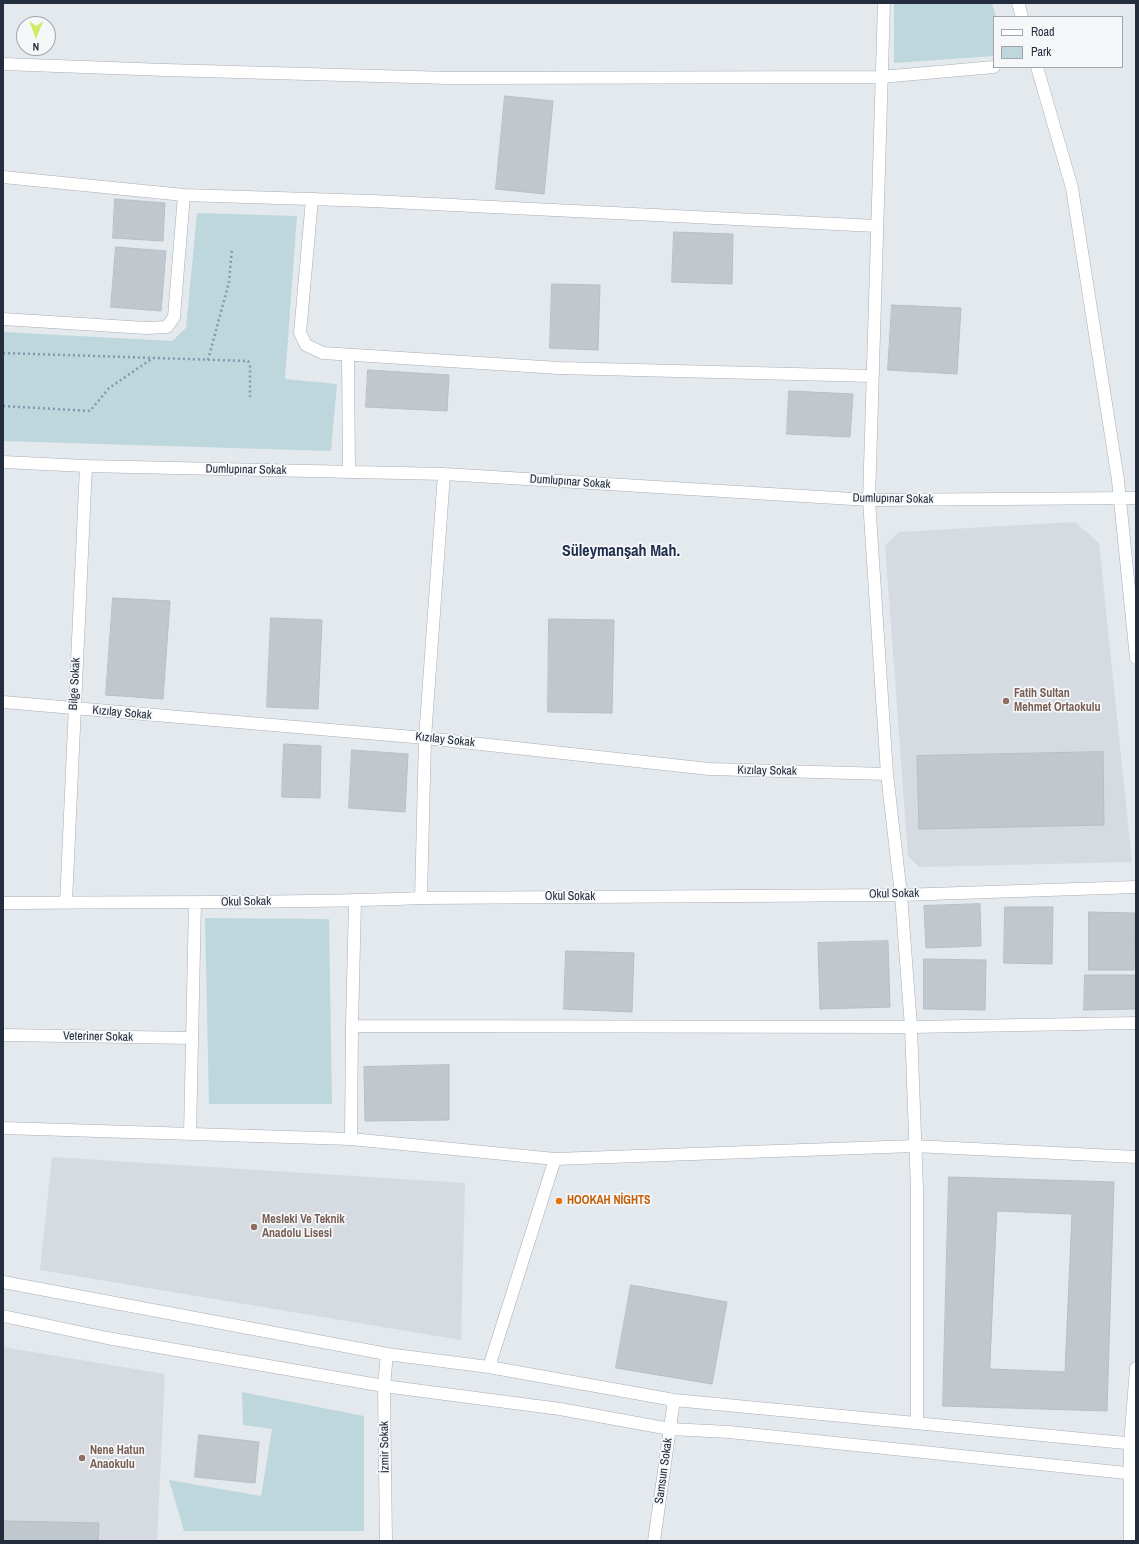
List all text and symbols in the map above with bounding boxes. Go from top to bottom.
north arrow [16,16,56,56]
legend [993,16,1123,68]
text: Road [1031,24,1055,40]
text: N [32,40,39,54]
text: Park [1031,44,1051,60]
street label: Dumlupınar Sokak [205,462,287,478]
street label: Dumlupınar Sokak [529,472,611,492]
street label: Dumlupınar Sokak [852,491,934,507]
district label: Süleymanşah Mah. [562,542,680,562]
street label: Bilge Sokak [66,657,84,711]
place label: Fatih Sultan Mehmet Ortaokulu [1014,687,1100,715]
marker: Fatih Sultan Mehmet Ortaokulu [1001,696,1011,706]
street label: Kızılay Sokak [92,703,152,723]
street label: Kızılay Sokak [415,730,475,750]
street label: Kızılay Sokak [737,763,797,779]
street label: Okul Sokak [869,886,919,902]
street label: Okul Sokak [545,890,595,904]
street label: Okul Sokak [221,894,271,910]
street label: Veteriner Sokak [63,1029,133,1045]
place label: HOOKAH NİGHTS [567,1194,651,1208]
marker: HOOKAH NİGHTS [554,1196,564,1206]
place label: Mesleki Ve Teknik Anadolu Lisesi [262,1213,345,1241]
marker: Mesleki Ve Teknik Anadolu Lisesi [249,1222,259,1232]
street label: İzmir Sokak [377,1421,393,1473]
street label: Samsun Sokak [652,1437,676,1505]
place label: Nene Hatun Anaokulu [90,1444,145,1472]
marker: Nene Hatun Anaokulu [77,1453,87,1463]

